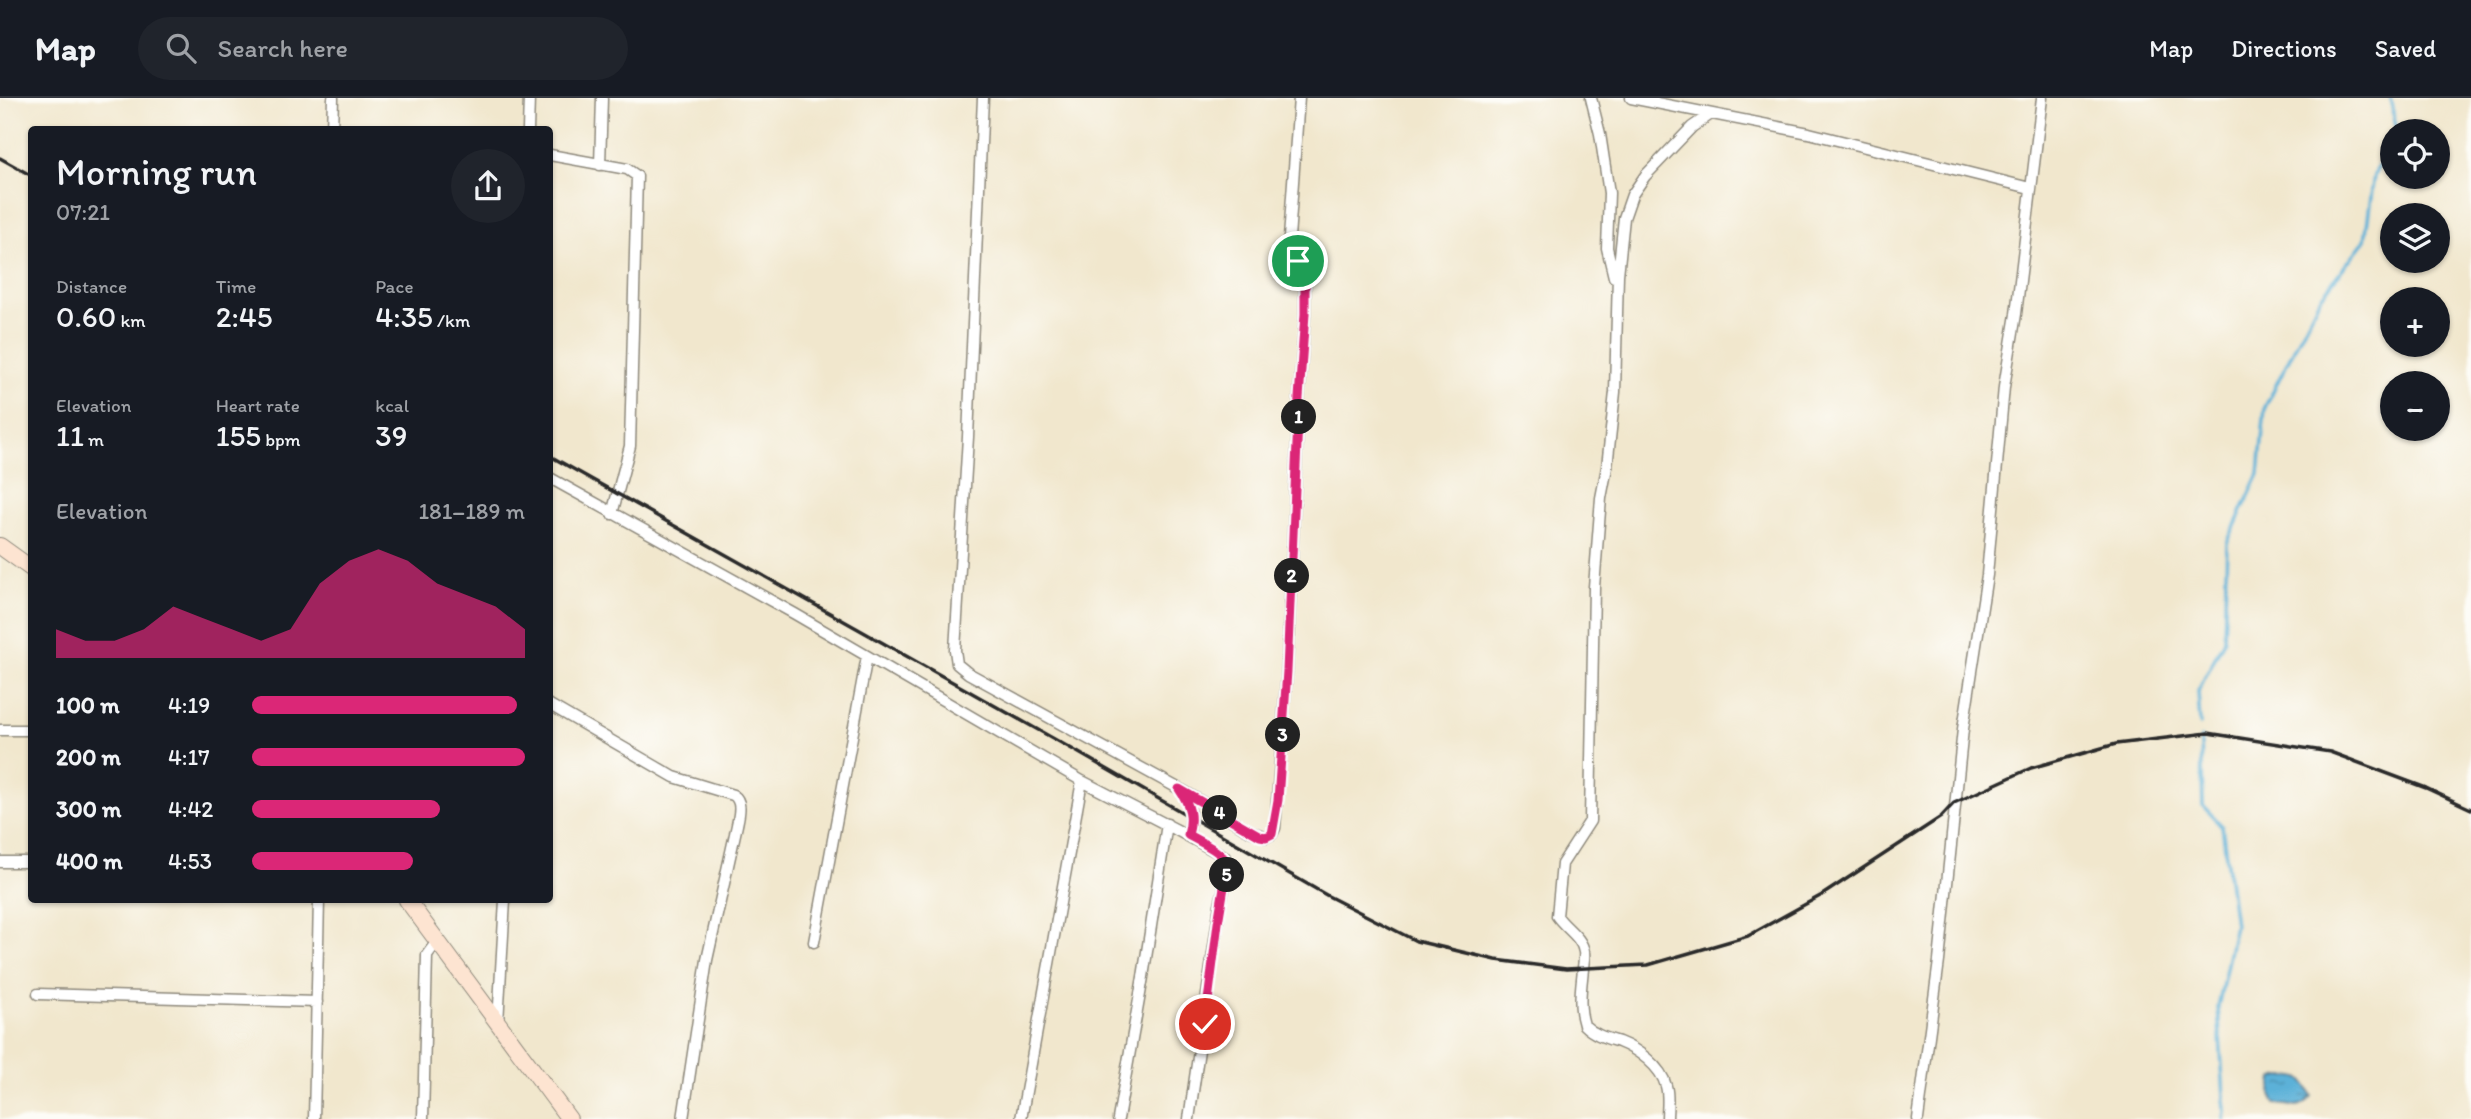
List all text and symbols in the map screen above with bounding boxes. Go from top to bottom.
search box [138,17,628,80]
text: Map [35,29,96,68]
icon: search [162,29,200,67]
text: Search here [218,32,348,64]
text: Map [2149,34,2193,63]
text: Directions [2231,34,2337,63]
text: Saved [2375,34,2436,63]
map controls [2380,119,2450,441]
button: locate [2380,119,2450,189]
text: Morning run [56,149,257,195]
button: share [451,149,525,223]
text: 07:21 [56,198,110,226]
button: layers [2380,203,2450,273]
pin [1268,231,1328,291]
icon: arrive [1279,242,1317,280]
text: Distance [56,275,127,298]
text: Time [216,275,256,298]
text: Pace [375,275,413,298]
button: + [2380,287,2450,357]
text: 0.60 [56,298,116,335]
text: 2:45 [216,298,273,335]
text: 4:35 [375,298,433,335]
text: km [116,309,146,332]
text: /km [433,309,470,332]
button: − [2380,371,2450,441]
text: Elevation [56,394,132,417]
text: Heart rate [216,394,300,417]
text: kcal [375,394,409,417]
pin: 1 [1282,400,1316,434]
text: 1 [1294,405,1303,428]
text: 11 [56,417,84,454]
text: 155 [216,417,261,454]
text: 39 [375,417,407,454]
text: m [84,428,104,451]
text: bpm [261,428,301,451]
text: Elevation [56,497,147,525]
text: 181–189 m [418,497,525,525]
pin: 2 [1274,559,1310,594]
text: 2 [1287,564,1297,587]
text: 100 m [56,691,120,719]
text: 4:19 [168,691,210,719]
pin: 3 [1266,718,1300,752]
text: 3 [1277,723,1288,746]
text: 200 m [56,743,121,771]
text: 4:17 [168,743,210,771]
text: 300 m [56,795,121,823]
text: 4:42 [168,795,213,823]
pin: 4 [1202,796,1238,830]
text: 4 [1214,801,1225,824]
text: 400 m [56,847,123,875]
text: 4:53 [168,847,212,875]
pin: 5 [1210,858,1244,892]
text: 5 [1222,863,1231,886]
pin [1175,994,1235,1054]
icon: check [1186,1005,1224,1043]

